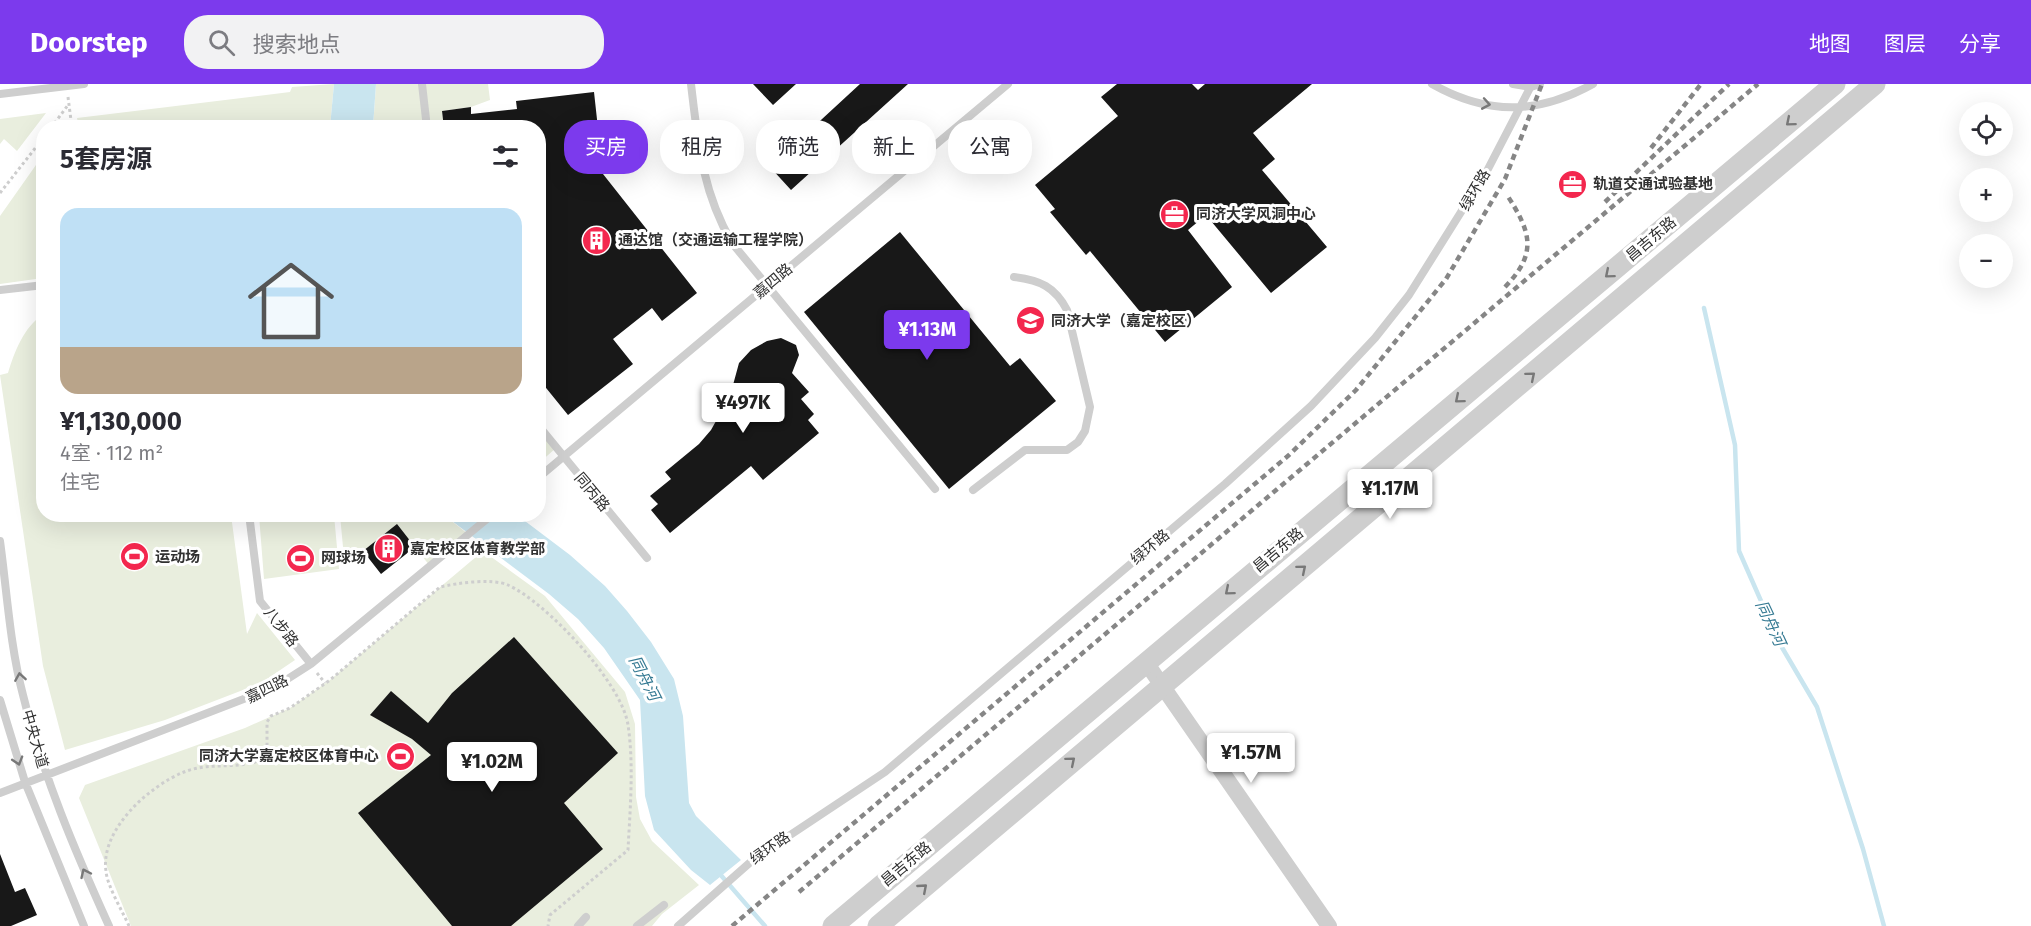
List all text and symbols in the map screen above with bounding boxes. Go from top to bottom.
search box [184,15,604,69]
text: Doorstep [30,26,148,59]
icon: search [205,26,238,59]
text: 搜索地点 [253,31,341,58]
text: 地图 [1809,31,1851,57]
text: 图层 [1884,31,1926,57]
text: 分享 [1959,31,2001,57]
one-way arrow [1481,97,1491,110]
map controls [1959,102,2013,288]
button: locate [1959,102,2013,156]
one-way arrow [1786,114,1797,125]
chip: 买房 [564,120,648,174]
chip: 租房 [660,120,744,174]
chip: 筛选 [756,120,840,174]
chip: 新上 [852,120,936,174]
chip: 公寓 [948,120,1032,174]
icon: filters [489,140,522,173]
text: 5套房源 [60,144,152,175]
street label: 绿环路 [1456,166,1494,214]
office icon: 轨道交通试验基地 [1556,168,1588,200]
button: + [1959,168,2013,222]
place label: 轨道交通试验基地 [1593,175,1713,193]
office icon: 同济大学风洞中心 [1159,198,1191,230]
place label: 同济大学风洞中心 [1196,205,1316,223]
street label: 昌吉东路 [1622,213,1680,265]
building icon: 通达馆（交通运输工程学院） [581,224,613,256]
place label: 通达馆（交通运输工程学院） [618,231,813,249]
button: − [1959,234,2013,288]
icon: home [237,247,345,355]
street label: 嘉四路 [750,260,796,302]
one-way arrow [1605,267,1616,278]
school or university icon: 同济大学（嘉定校区） [1014,305,1046,337]
pin: ¥1.13M [878,310,976,361]
place label: 同济大学（嘉定校区） [1051,312,1201,330]
text: ¥1.13M [898,317,956,341]
one-way arrow [1524,372,1535,383]
pin: ¥497K [701,383,785,434]
text: ¥497K [716,390,770,414]
one-way arrow [1455,392,1466,403]
text: ¥1,130,000 [60,406,182,437]
text: 4室 · 112 m² [60,441,163,465]
street label: 同丙路 [571,469,613,515]
pin: ¥1.17M [1341,469,1439,520]
text: 住宅 [60,470,100,494]
text: ¥1.17M [1361,476,1419,500]
street label: 昌吉东路 [1249,524,1307,576]
street label: 绿环路 [1127,526,1173,568]
building icon: 嘉定校区体育教学部 [373,533,405,565]
place label: 嘉定校区体育教学部 [410,540,545,558]
sports icon: 运动场 [118,541,150,573]
sports icon: 网球场 [284,542,316,574]
place label: 运动场 [155,548,200,566]
place label: 网球场 [321,549,366,567]
one-way arrow [1295,566,1306,577]
one-way arrow [1224,584,1235,595]
water label: 同舟河 [1752,597,1791,652]
street label: 八步路 [260,604,302,650]
water label: 同舟河 [625,653,665,707]
street label: 嘉四路 [243,671,291,707]
one-way arrow [14,672,26,681]
street label: 中央大道 [18,708,52,770]
pin: ¥1.57M [1202,733,1300,784]
sports icon: 同济大学嘉定校区体育中心 [384,740,416,772]
text: ¥1.57M [1221,740,1281,764]
pin: ¥1.02M [443,742,541,793]
place label: 同济大学嘉定校区体育中心 [199,747,379,765]
text: ¥1.02M [461,749,523,773]
one-way arrow [11,755,24,766]
one-way arrow [1064,758,1075,769]
street label: 绿环路 [746,828,794,868]
street label: 昌吉东路 [877,838,935,890]
one-way arrow [80,868,92,879]
one-way arrow [916,884,927,895]

